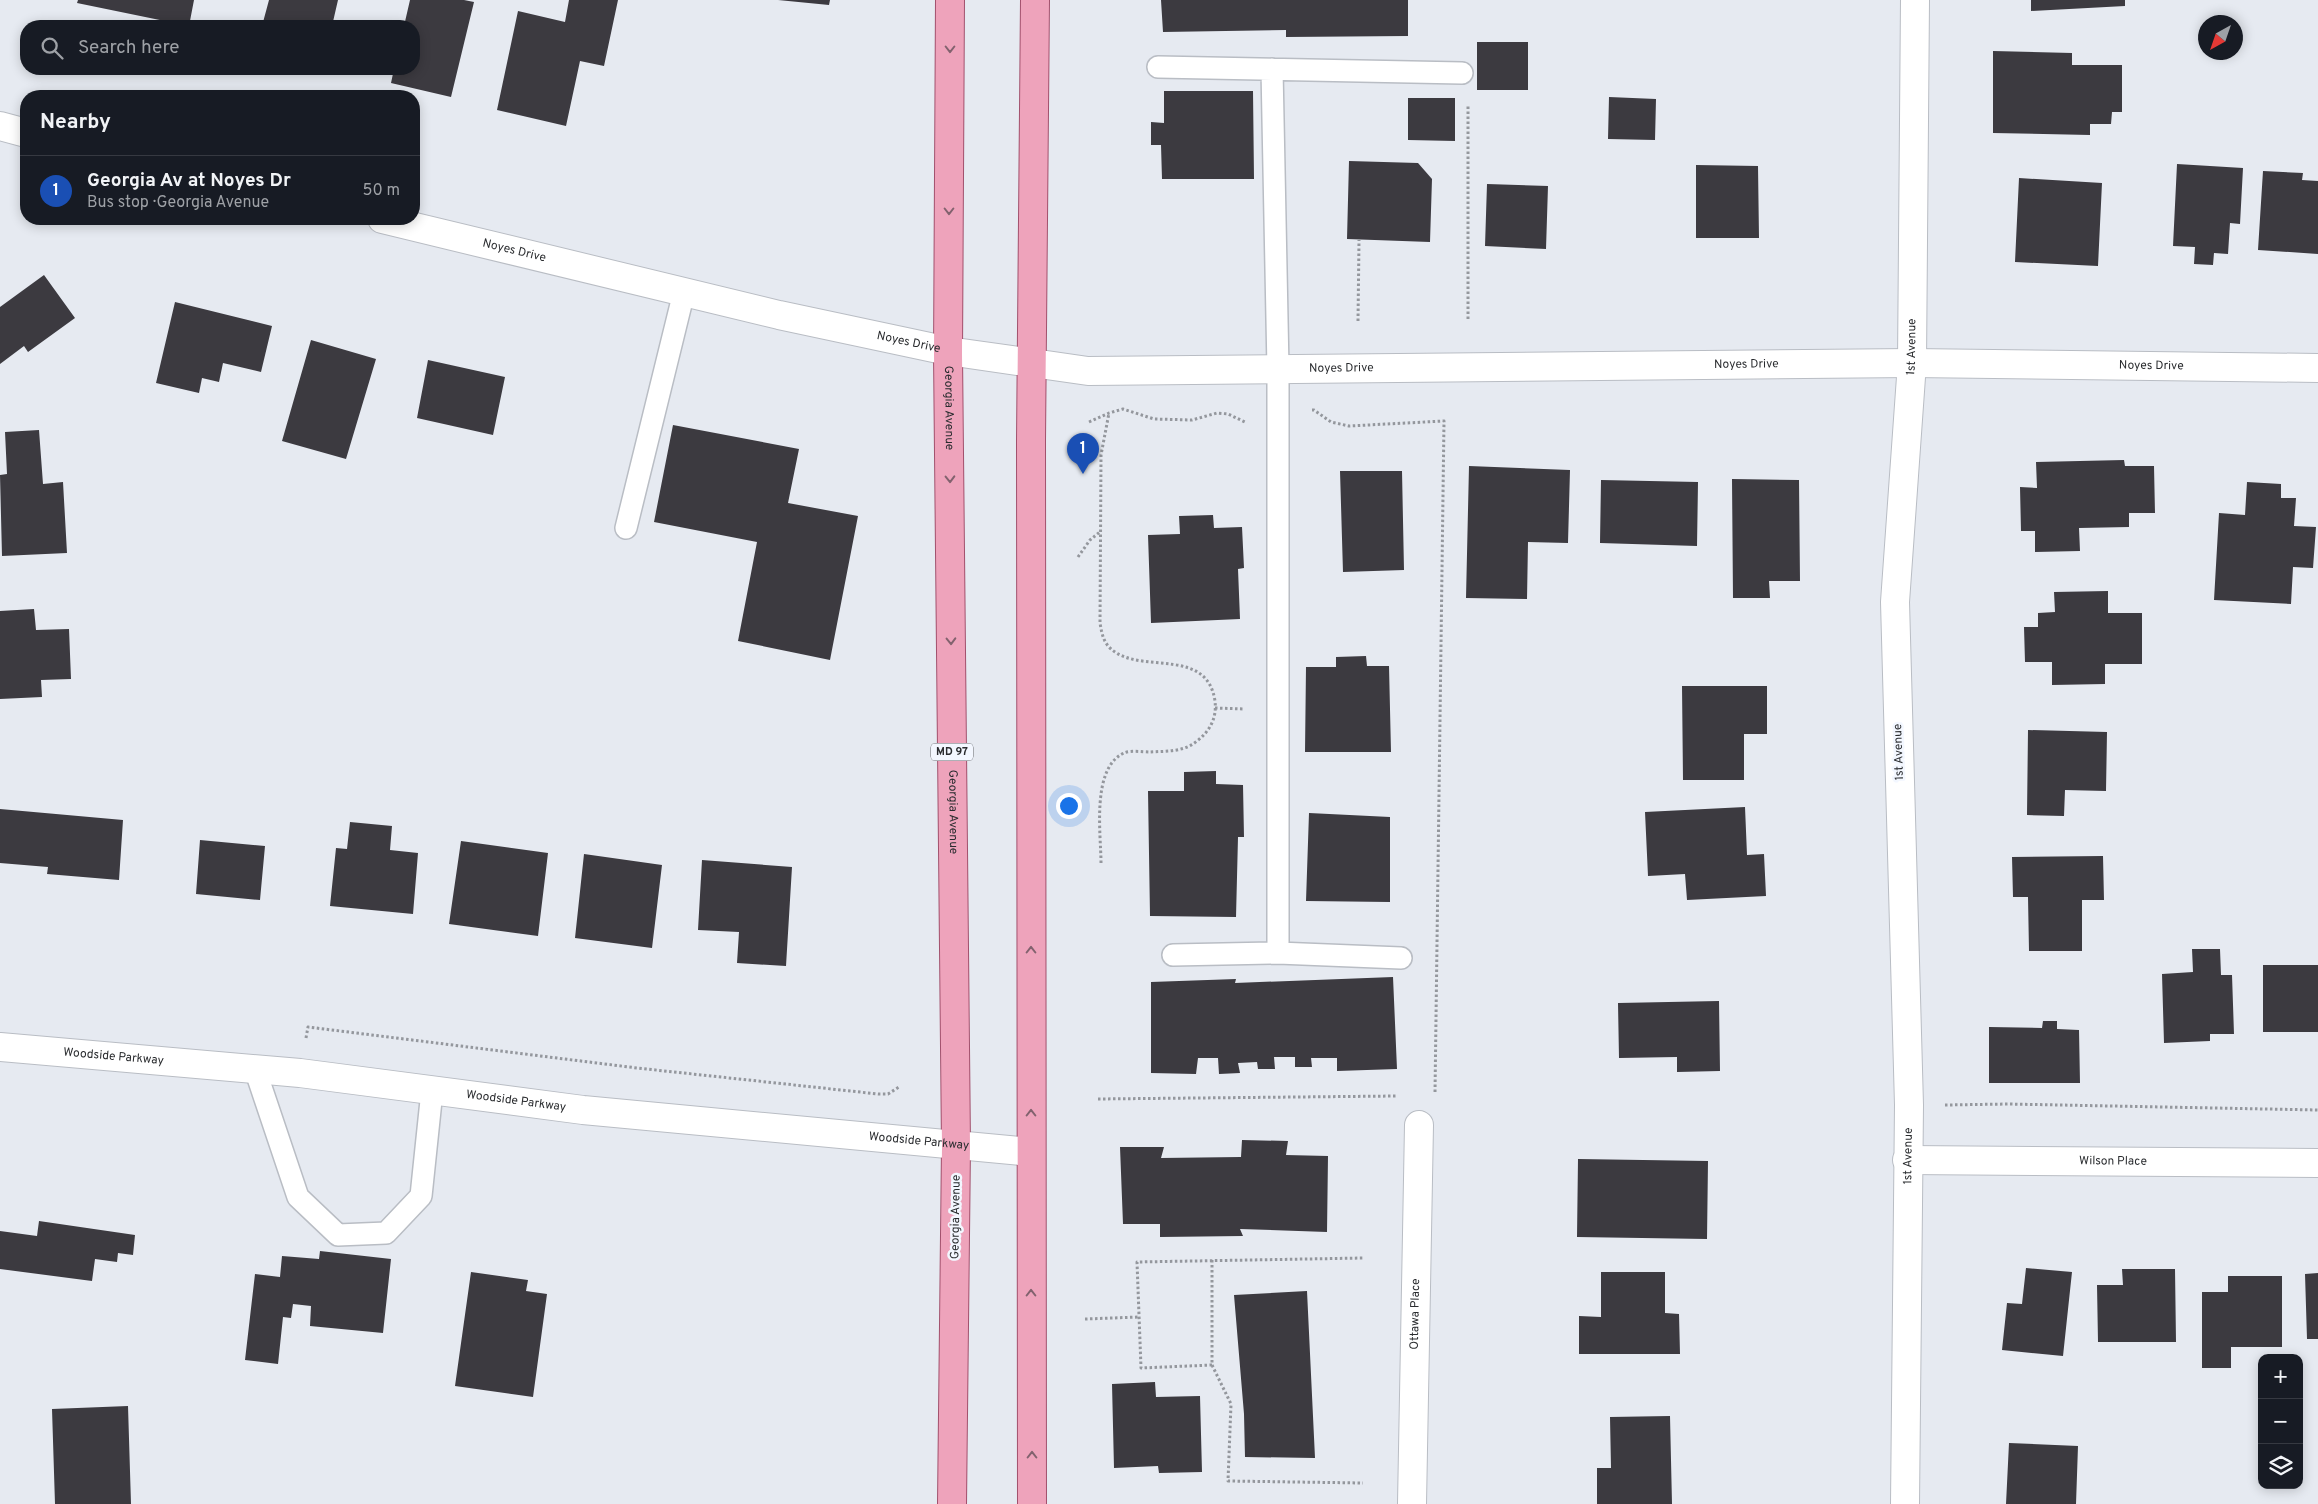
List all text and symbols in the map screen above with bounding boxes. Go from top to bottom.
north arrow [2198,15,2243,60]
search box [20,20,420,75]
icon: search [38,34,66,62]
text: Search here [78,36,180,60]
one-way arrow [945,45,955,53]
text: Nearby [40,109,111,136]
text: Georgia Av at Noyes Dr [87,169,291,193]
text: 1 [53,181,59,201]
text: 50 m [363,181,400,201]
text: Bus stop · Georgia Avenue [87,193,269,213]
one-way arrow [944,208,954,215]
street label: Noyes Drive [481,236,548,266]
street label: 1st Avenue [1903,318,1920,376]
street label: Noyes Drive [875,328,942,357]
street label: Noyes Drive [1714,356,1779,373]
street label: Noyes Drive [2119,358,2184,374]
street label: Noyes Drive [1309,360,1374,377]
street label: Georgia Avenue [940,366,957,450]
pin: 1 [1067,433,1099,474]
one-way arrow [945,475,955,483]
one-way arrow [946,638,956,645]
street label: 1st Avenue [1890,723,1908,781]
road number: MD 97 [931,744,973,760]
street label: Georgia Avenue [944,770,961,854]
your location [1056,793,1082,819]
one-way arrow [1026,946,1036,954]
street label: Woodside Parkway [63,1045,165,1069]
street label: Woodside Parkway [465,1087,567,1116]
one-way arrow [1026,1109,1036,1116]
street label: 1st Avenue [1900,1128,1917,1185]
street label: Woodside Parkway [868,1129,970,1154]
street label: Wilson Place [2079,1153,2147,1170]
street label: Georgia Avenue [947,1175,965,1259]
street label: Ottawa Place [1407,1278,1424,1350]
one-way arrow [1026,1289,1036,1296]
map controls [2258,1354,2303,1489]
button: + [2258,1354,2303,1399]
button: − [2258,1399,2303,1444]
button: layers [2258,1444,2303,1489]
one-way arrow [1027,1451,1037,1459]

